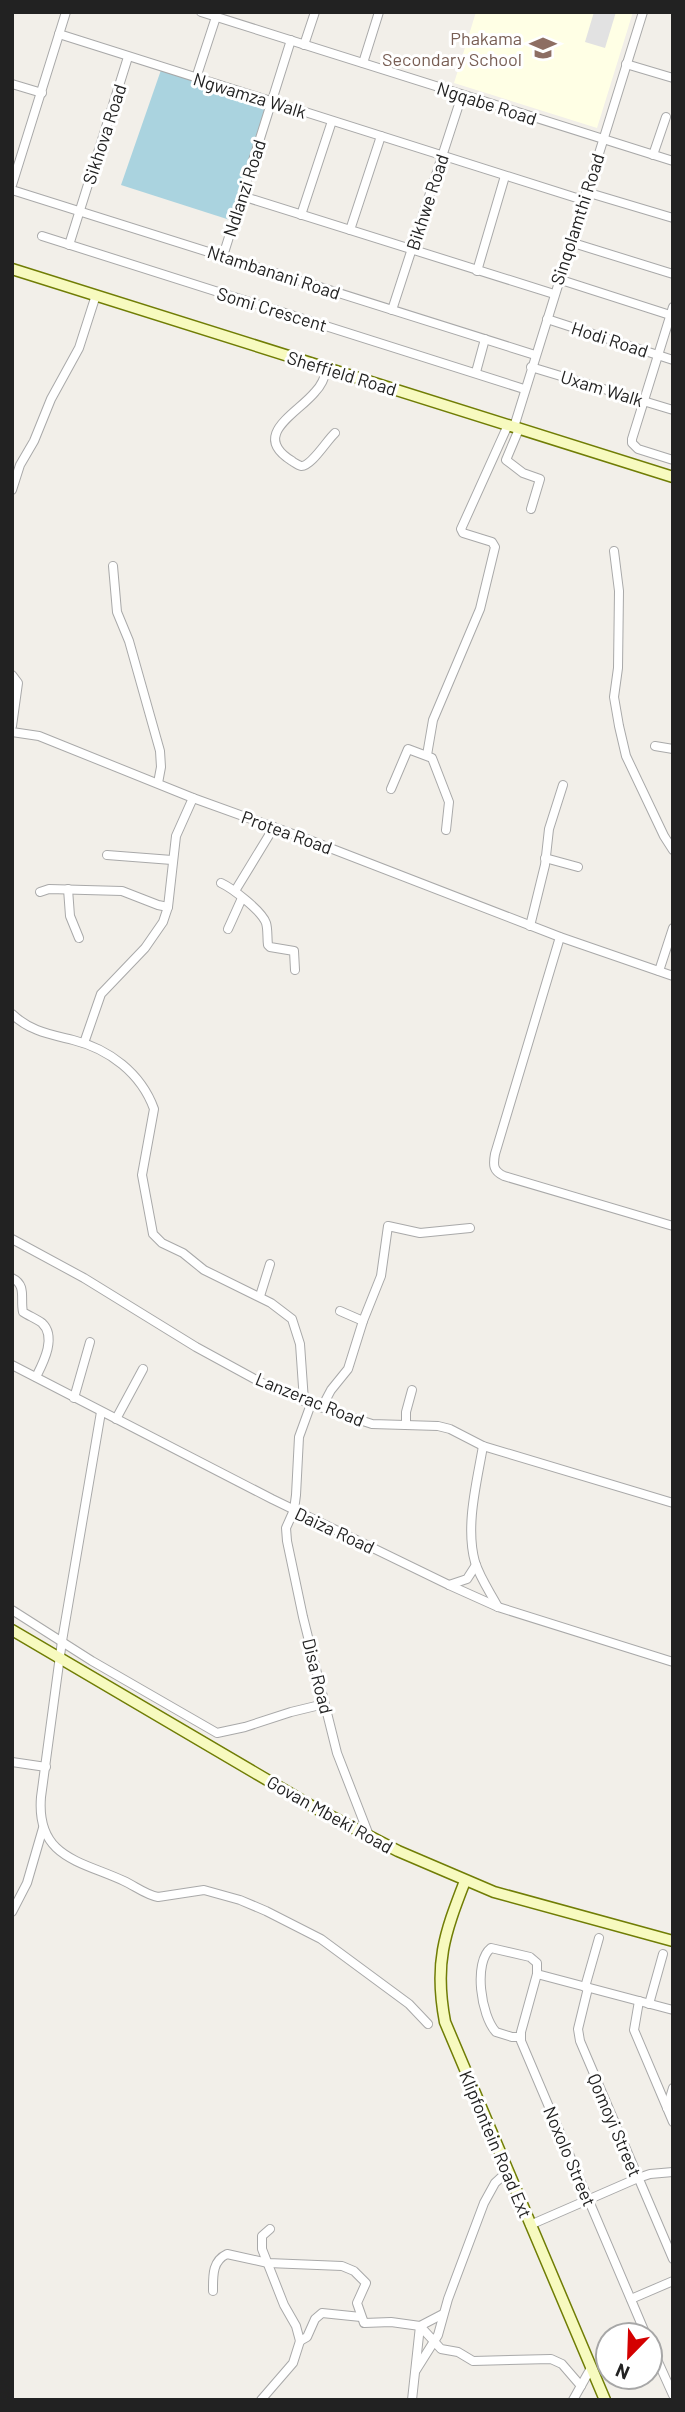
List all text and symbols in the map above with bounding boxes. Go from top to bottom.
place label: Phakama Secondary School [382,27,522,70]
school or university icon: Phakama Secondary School [528,33,558,63]
street label: Ngwamza Walk [191,67,309,123]
street label: Ngqabe Road [434,77,540,129]
street label: Sikhova Road [77,81,131,187]
street label: Ndlanzi Road [218,137,270,239]
street label: Sinqolamthi Road [545,150,609,288]
street label: Bikhwe Road [401,151,453,253]
street label: Ntambanani Road [205,240,343,304]
street label: Somi Crescent [214,282,330,336]
street label: Hodi Road [569,316,651,362]
street label: Sheffield Road [285,346,399,400]
street label: Uxam Walk [558,365,646,411]
street label: Protea Road [239,805,335,859]
street label: Lanzerac Road [252,1367,368,1431]
street label: Daiza Road [292,1502,378,1558]
street label: Disa Road [298,1636,338,1716]
street label: Govan Mbeki Road [263,1770,397,1858]
street label: Klipfontein Road Ext [455,2067,537,2221]
street label: Qomoyi Street [583,2070,647,2180]
street label: Noxolo Street [539,2103,601,2209]
north arrow [594,2321,664,2391]
text: N [612,2359,632,2385]

